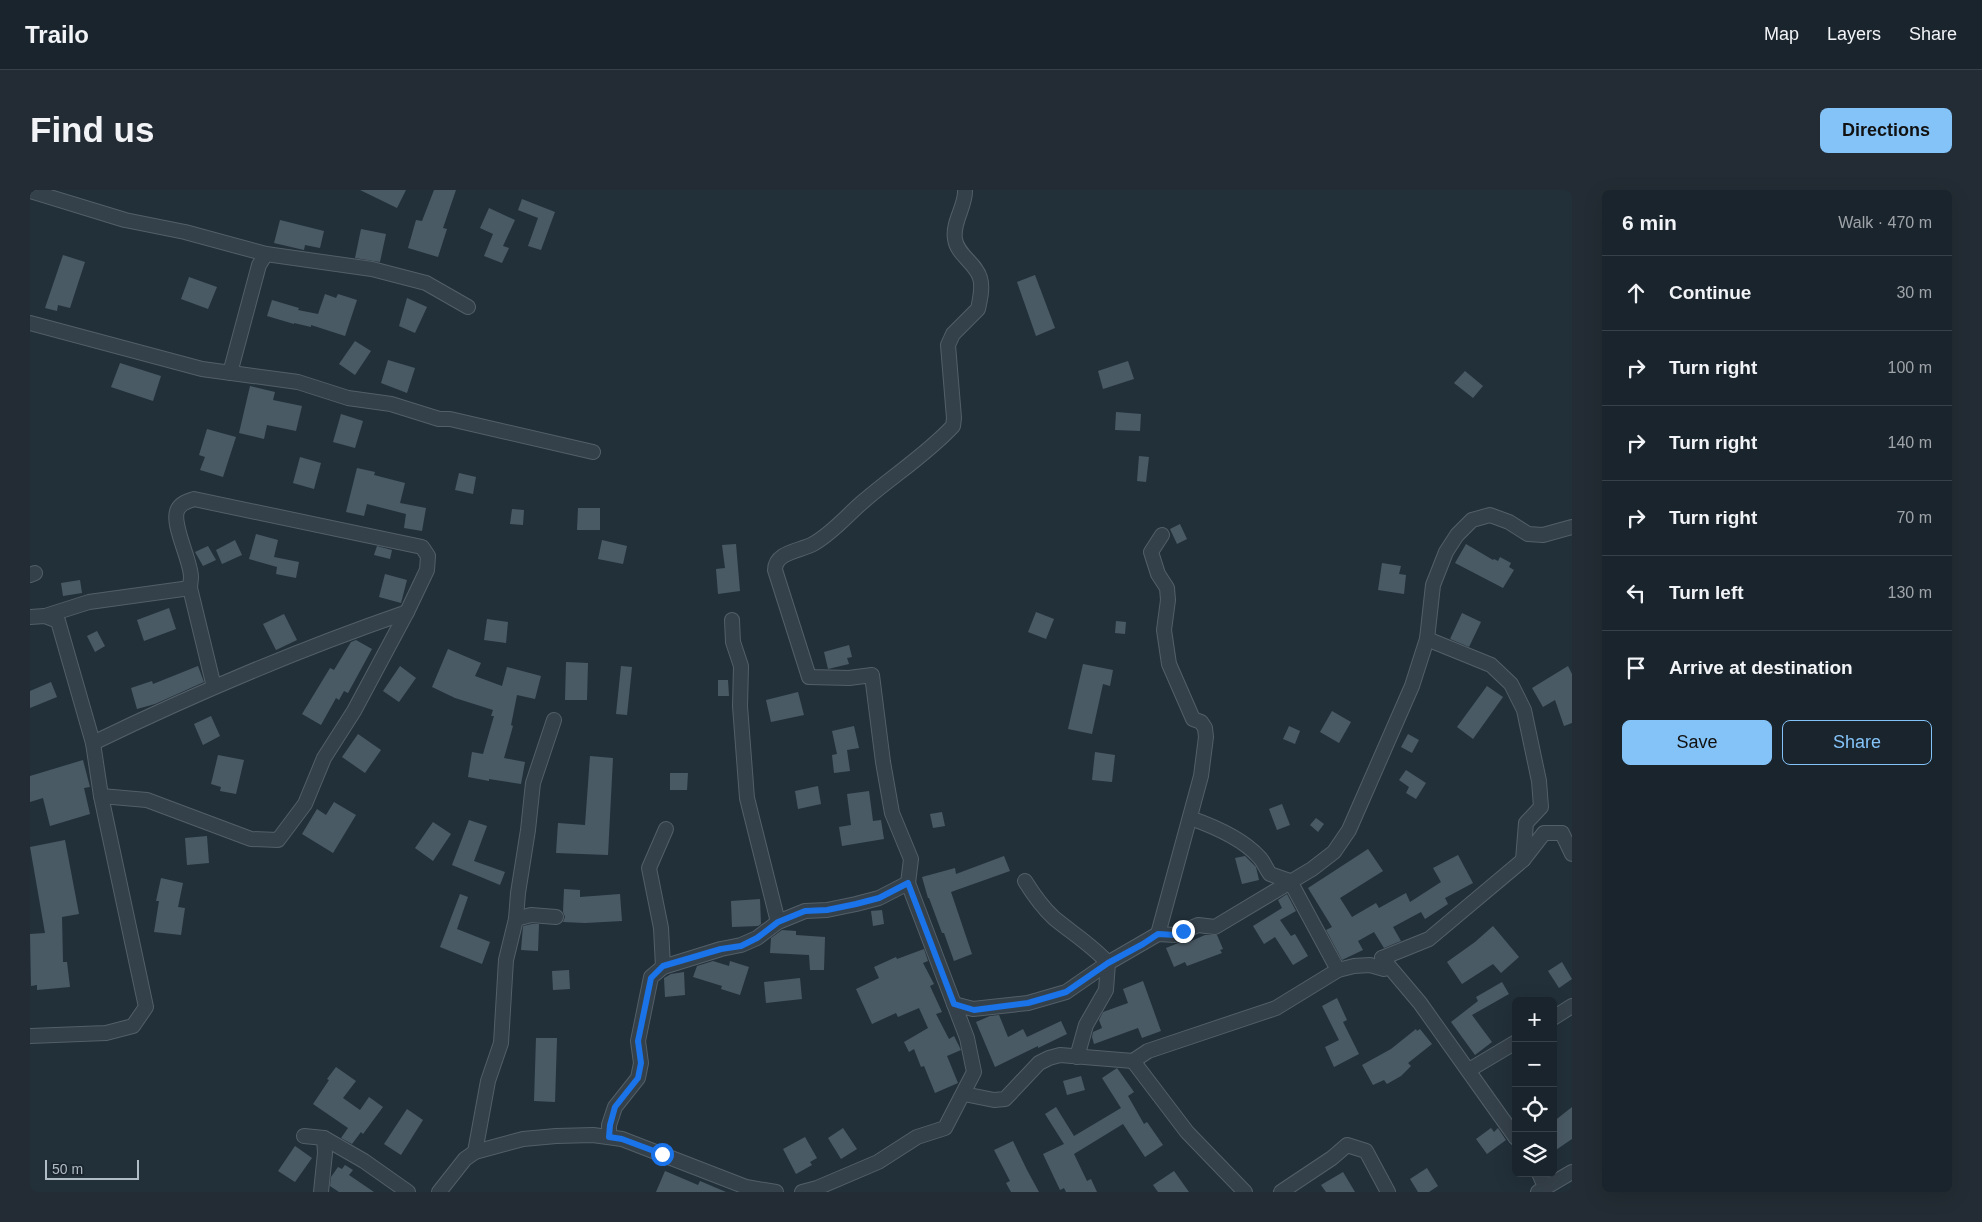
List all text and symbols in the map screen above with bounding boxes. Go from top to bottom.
text: Trailo [25,21,89,48]
text: Map [1764,24,1799,44]
text: Layers [1827,24,1881,44]
text: Share [1909,24,1957,44]
button: Directions [1820,108,1952,153]
text: Find us [30,110,154,149]
text: 6 min [1622,211,1677,234]
text: Walk · 470 m [1838,214,1932,231]
icon: ahead [1622,279,1650,307]
text: Continue [1669,282,1751,303]
text: 30 m [1896,284,1932,301]
icon: right [1622,354,1650,382]
text: Turn right [1669,357,1757,378]
text: 100 m [1888,359,1932,376]
icon: right [1622,429,1650,457]
text: Turn right [1669,432,1757,453]
text: 140 m [1888,434,1932,451]
icon: right [1622,504,1650,532]
text: Turn right [1669,507,1757,528]
text: 70 m [1896,509,1932,526]
icon: left [1622,579,1650,607]
text: Turn left [1669,582,1744,603]
text: 130 m [1888,584,1932,601]
icon: arrive [1622,654,1650,682]
text: Arrive at destination [1669,657,1853,678]
button: Save [1622,720,1772,765]
button: Share [1782,720,1932,765]
route end [1172,920,1195,943]
map controls [1512,997,1557,1177]
button: + [1512,997,1557,1042]
button: − [1512,1042,1557,1087]
button: locate [1512,1087,1557,1132]
button: layers [1512,1132,1557,1177]
route start [651,1143,674,1166]
scale bar [45,1157,139,1180]
text: 50 m [52,1161,83,1177]

